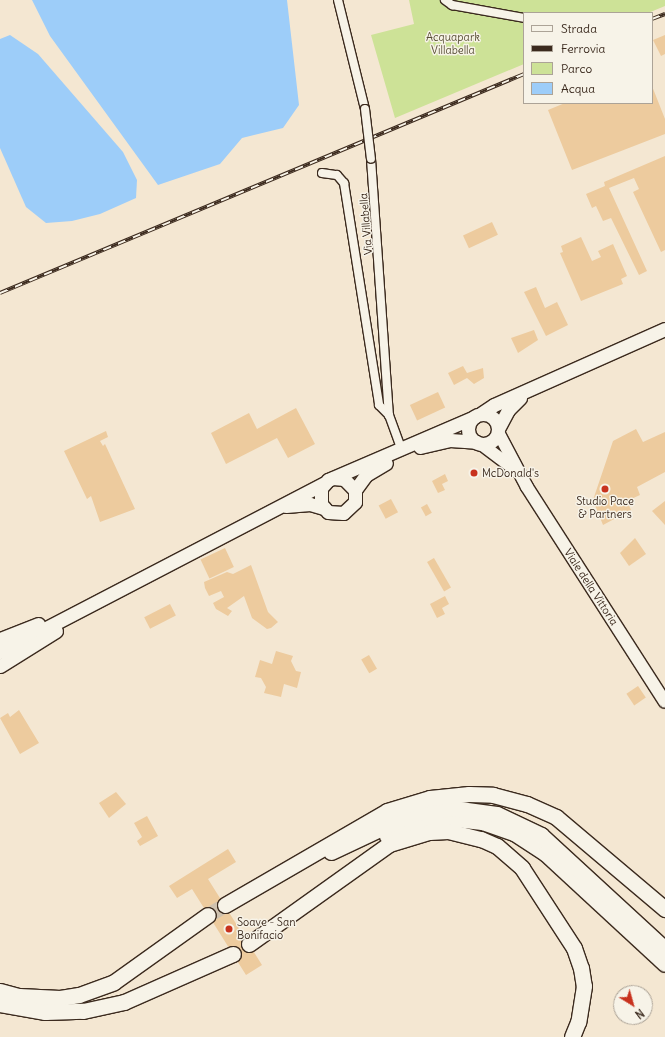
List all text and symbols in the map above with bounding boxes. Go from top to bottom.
legend [523,12,653,104]
text: Strada [561,21,597,36]
park label: Acquapark Villabella [426,31,480,57]
text: Ferrovia [561,41,605,56]
text: Parco [561,61,592,76]
text: Acqua [561,81,595,96]
street label: Via Villabella [357,193,375,255]
place label: McDonald's [482,466,539,480]
marker: McDonald's [469,468,479,478]
marker: Studio Pace & Partners [600,484,610,494]
place label: Studio Pace & Partners [576,495,634,521]
street label: Viale della Vittoria [561,546,621,628]
place label: Soave - San Bonifacio [237,916,296,942]
marker: Soave - San Bonifacio [224,924,234,934]
north arrow [613,985,653,1025]
text: N [632,1006,647,1022]

